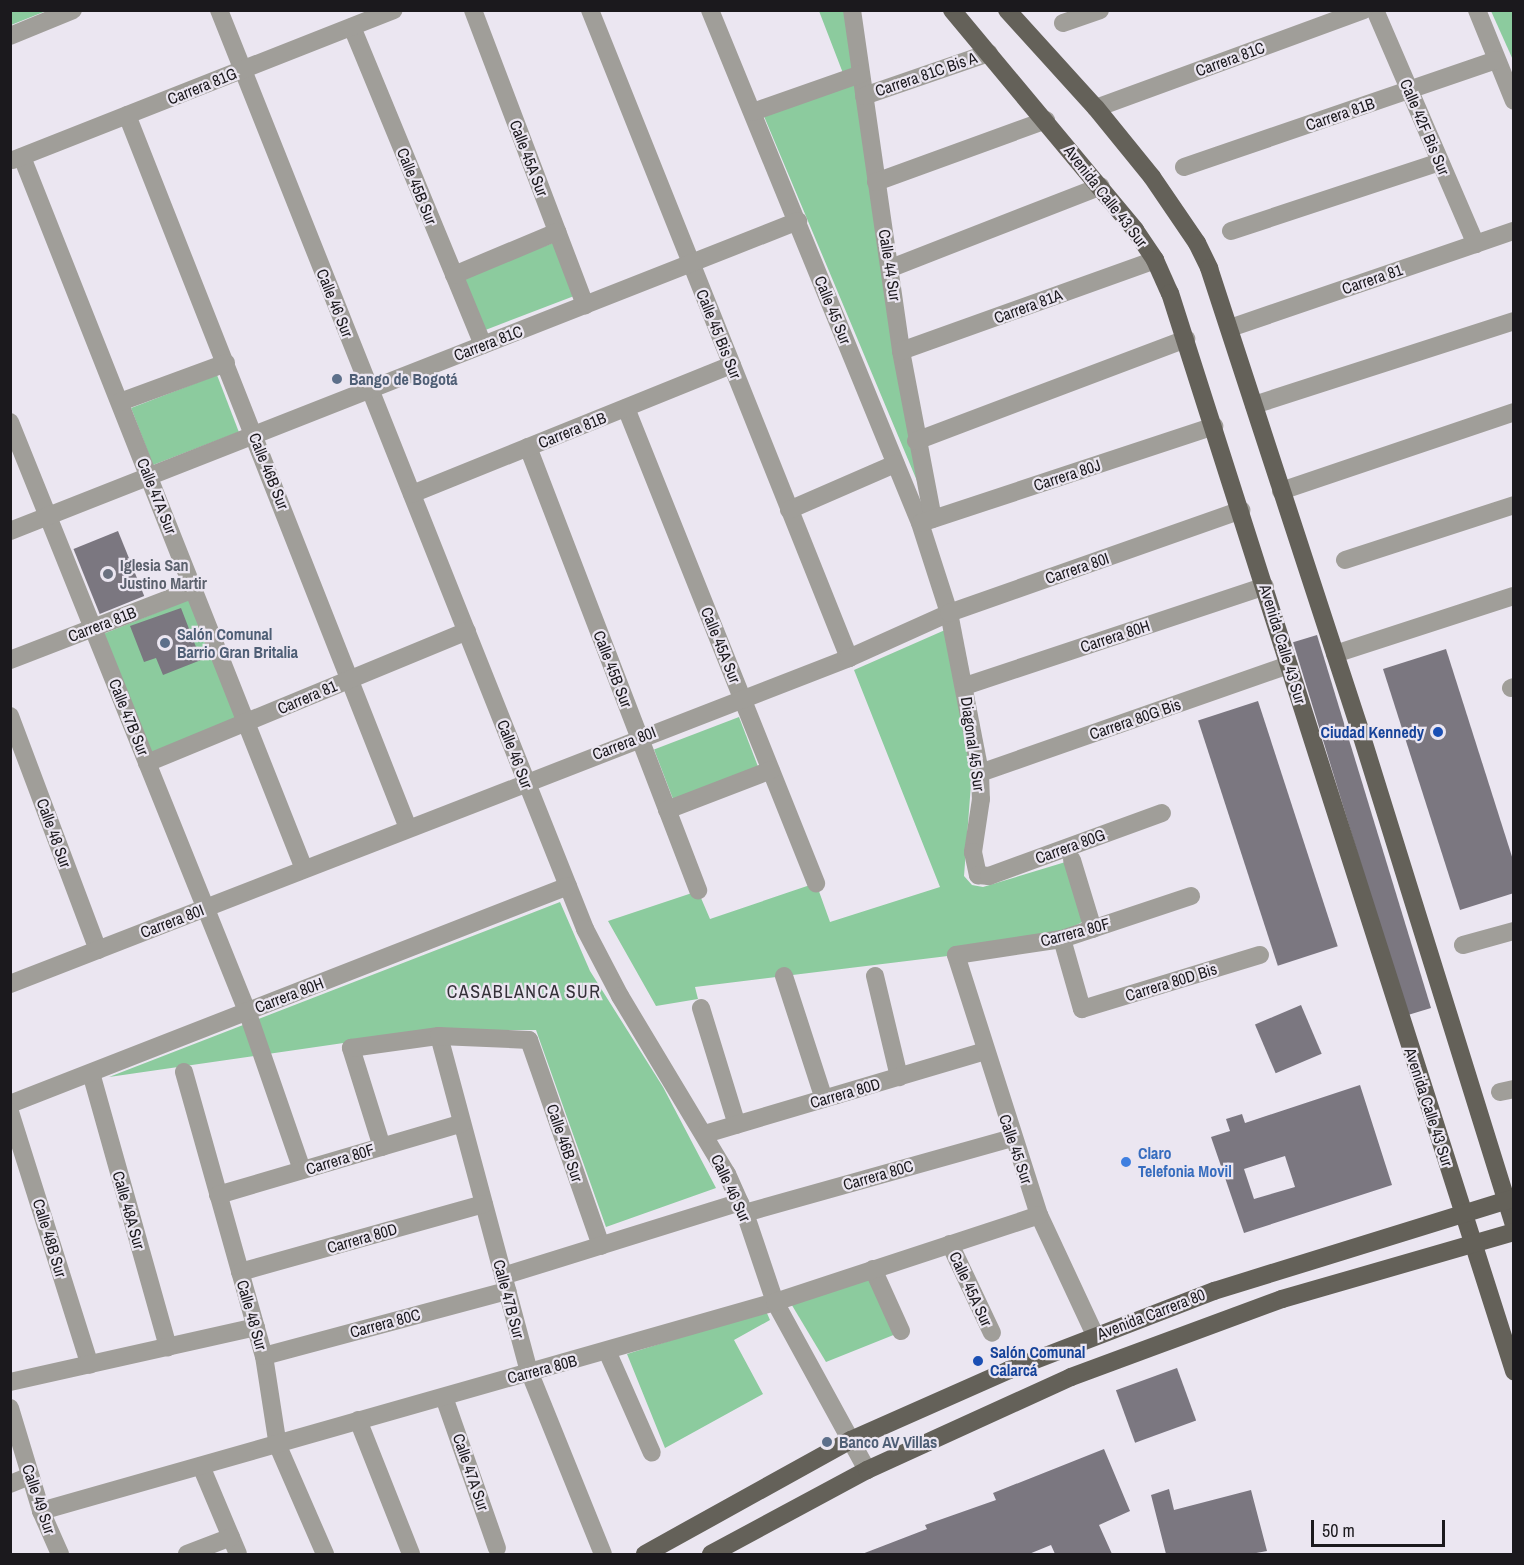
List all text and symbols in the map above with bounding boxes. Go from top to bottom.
street label: Carrera 81C [1193,38,1267,80]
street label: Carrera 81C Bis A [872,47,980,101]
street label: Carrera 81G [165,63,239,109]
street label: Calle 42F Bis Sur [1396,76,1454,178]
street label: Carrera 81B [1303,93,1377,135]
street label: Calle 45A Sur [506,117,552,199]
street label: Avenida Calle 43 Sur [1060,141,1152,251]
street label: Calle 45B Sur [393,145,441,227]
street label: Calle 44 Sur [875,228,905,302]
street label: Carrera 81 [1339,260,1405,298]
street label: Calle 46 Sur [313,266,357,340]
street label: Calle 45 Sur [811,273,855,347]
street label: Carrera 81A [991,285,1065,327]
street label: Calle 45 Bis Sur [692,286,746,382]
street label: Carrera 81C [451,321,525,365]
place label: Bango de Bogotá [349,369,458,389]
marker: Bango de Bogotá [330,372,344,386]
street label: Carrera 81B [535,408,609,452]
street label: Calle 46B Sur [245,430,293,512]
street label: Calle 47A Sur [133,455,181,537]
street label: Carrera 80J [1031,455,1103,495]
street label: Carrera 80I [1043,548,1111,588]
place label: Iglesia San Justino Martir [120,555,207,593]
marker: Iglesia San Justino Martir [101,567,115,581]
street label: Avenida Calle 43 Sur [1256,582,1310,706]
street label: Carrera 81B [65,602,139,646]
street label: Calle 45A Sur [697,604,745,686]
street label: Carrera 80H [1078,616,1152,656]
place label: Salón Comunal Barrio Gran Britalia [177,624,298,662]
street label: Calle 45B Sur [590,628,636,710]
marker: Salón Comunal Barrio Gran Britalia [158,636,172,650]
street label: Calle 47B Sur [105,676,153,758]
street label: Carrera 81 [274,676,340,718]
street label: Carrera 80G Bis [1087,694,1183,744]
street label: Diagonal 45 Sur [957,696,989,792]
street label: Calle 46 Sur [493,717,537,791]
street label: Carrera 80I [590,722,658,764]
place label: Ciudad Kennedy [1320,722,1424,742]
marker: Ciudad Kennedy [1429,723,1447,741]
street label: Calle 48 Sur [33,796,75,870]
street label: Carrera 80G [1032,825,1108,867]
street label: Carrera 80I [138,900,206,942]
street label: Carrera 80F [1038,914,1112,950]
street label: Carrera 80D Bis [1123,959,1219,1005]
street label: Carrera 80H [252,973,326,1017]
district label: CASABLANCA SUR [446,981,602,1003]
street label: Avenida Calle 43 Sur [1401,1045,1457,1169]
street label: Carrera 80D [808,1074,882,1112]
street label: Calle 46B Sur [543,1102,587,1184]
street label: Calle 45 Sur [995,1112,1037,1186]
street label: Carrera 80F [303,1139,377,1179]
place label: Claro Telefonia Movil [1138,1143,1232,1181]
street label: Calle 46 Sur [707,1151,755,1225]
marker: Claro Telefonia Movil [1119,1155,1133,1169]
street label: Carrera 80C [841,1156,915,1194]
street label: Calle 48A Sur [109,1168,149,1252]
street label: Calle 48B Sur [29,1196,71,1280]
street label: Carrera 80D [325,1219,399,1257]
street label: Calle 45A Sur [945,1248,997,1330]
street label: Calle 47B Sur [489,1257,529,1341]
street label: Calle 48 Sur [233,1278,271,1352]
street label: Avenida Carrera 80 [1094,1285,1208,1343]
street label: Carrera 80C [348,1304,422,1342]
place label: Salón Comunal Calarcá [990,1342,1086,1380]
street label: Carrera 80B [505,1350,579,1388]
marker: Salón Comunal Calarcá [971,1354,985,1368]
street label: Calle 47A Sur [449,1431,493,1513]
place label: Banco AV Villas [839,1432,938,1452]
marker: Banco AV Villas [820,1435,834,1449]
street label: Calle 49 Sur [18,1462,60,1536]
scale bar [1314,1508,1448,1546]
text: 50 m [1322,1518,1355,1543]

